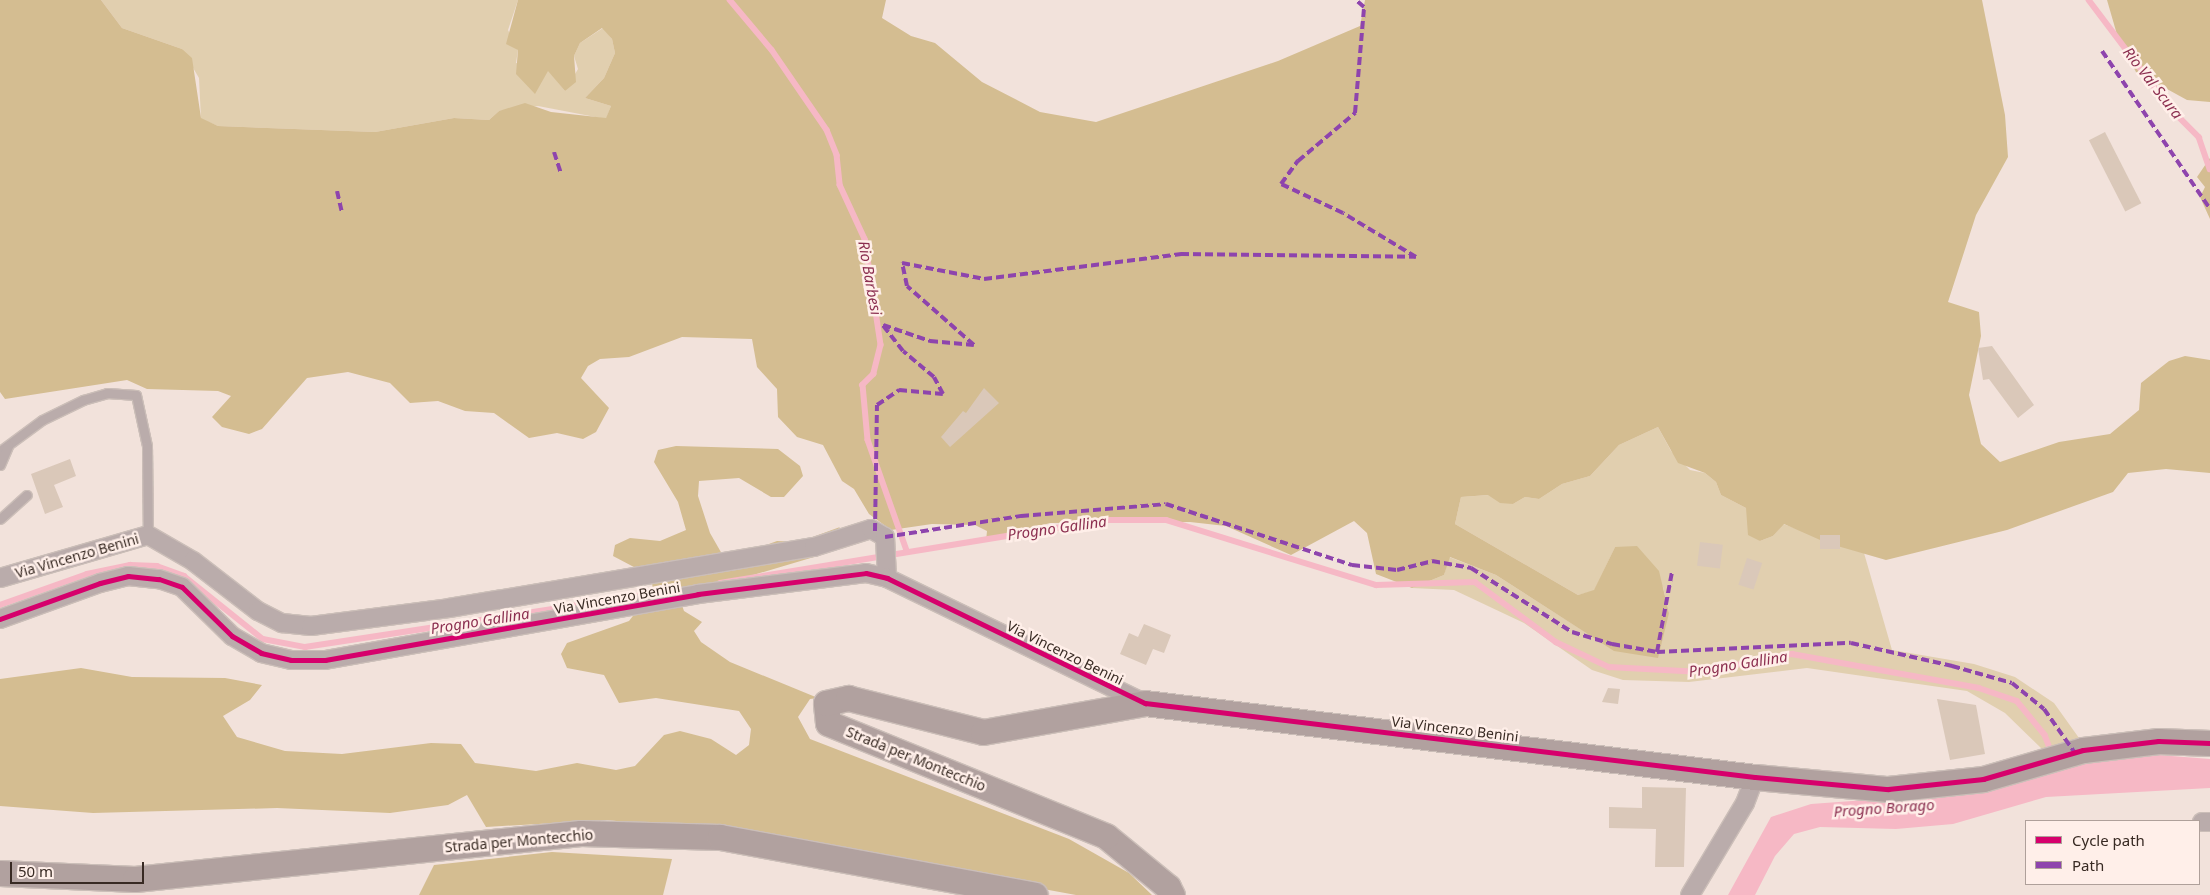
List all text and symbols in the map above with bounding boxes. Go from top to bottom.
water label: Rio Val Scura [2119,43,2187,123]
water label: Rio Barbesi [855,240,885,316]
water label: Progno Gallina [1006,512,1108,544]
street label: Via Vincenzo Benini [13,530,141,582]
street label: Via Vincenzo Benini [553,579,681,617]
water label: Progno Gallina [429,604,531,638]
street label: Via Vincenzo Benini [1004,617,1126,689]
water label: Progno Gallina [1687,647,1789,681]
street label: Via Vincenzo Benini [1391,713,1519,745]
street label: Strada per Montecchio [844,723,988,795]
water label: Progno Borago [1833,795,1935,821]
legend [2025,820,2200,885]
street label: Strada per Montecchio [444,826,594,856]
text: Cycle path [2072,830,2145,850]
scale bar [12,852,146,884]
text: Path [2072,855,2104,875]
text: 50 m [18,861,53,881]

